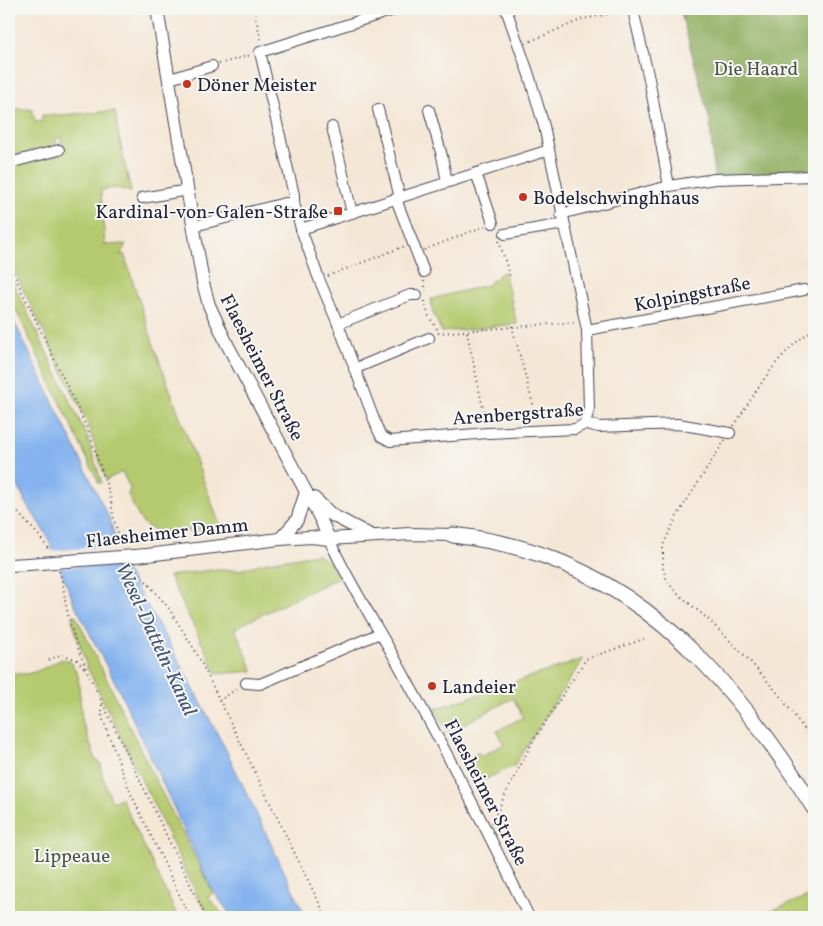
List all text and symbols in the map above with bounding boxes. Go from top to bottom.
park label: Die Haard [714,57,798,83]
place label: Döner Meister [197,73,317,99]
marker: Döner Meister [181,78,193,90]
place label: Bodelschwinghhaus [533,186,700,212]
marker: Bodelschwinghhaus [517,191,529,203]
place label: Kardinal-von-Galen-Straße [95,200,328,226]
marker: Kardinal-von-Galen-Straße [332,205,344,217]
street label: Kolpingstraße [632,271,753,319]
street label: Flaesheimer Straße [213,290,309,446]
street label: Arenbergstraße [452,397,585,433]
street label: Flaesheimer Damm [85,512,250,555]
water label: Wesel-Datteln-Kanal [107,559,203,721]
place label: Landeier [442,675,516,701]
marker: Landeier [426,680,438,692]
street label: Flaesheimer Straße [437,715,533,871]
park label: Lippeaue [34,844,110,870]

